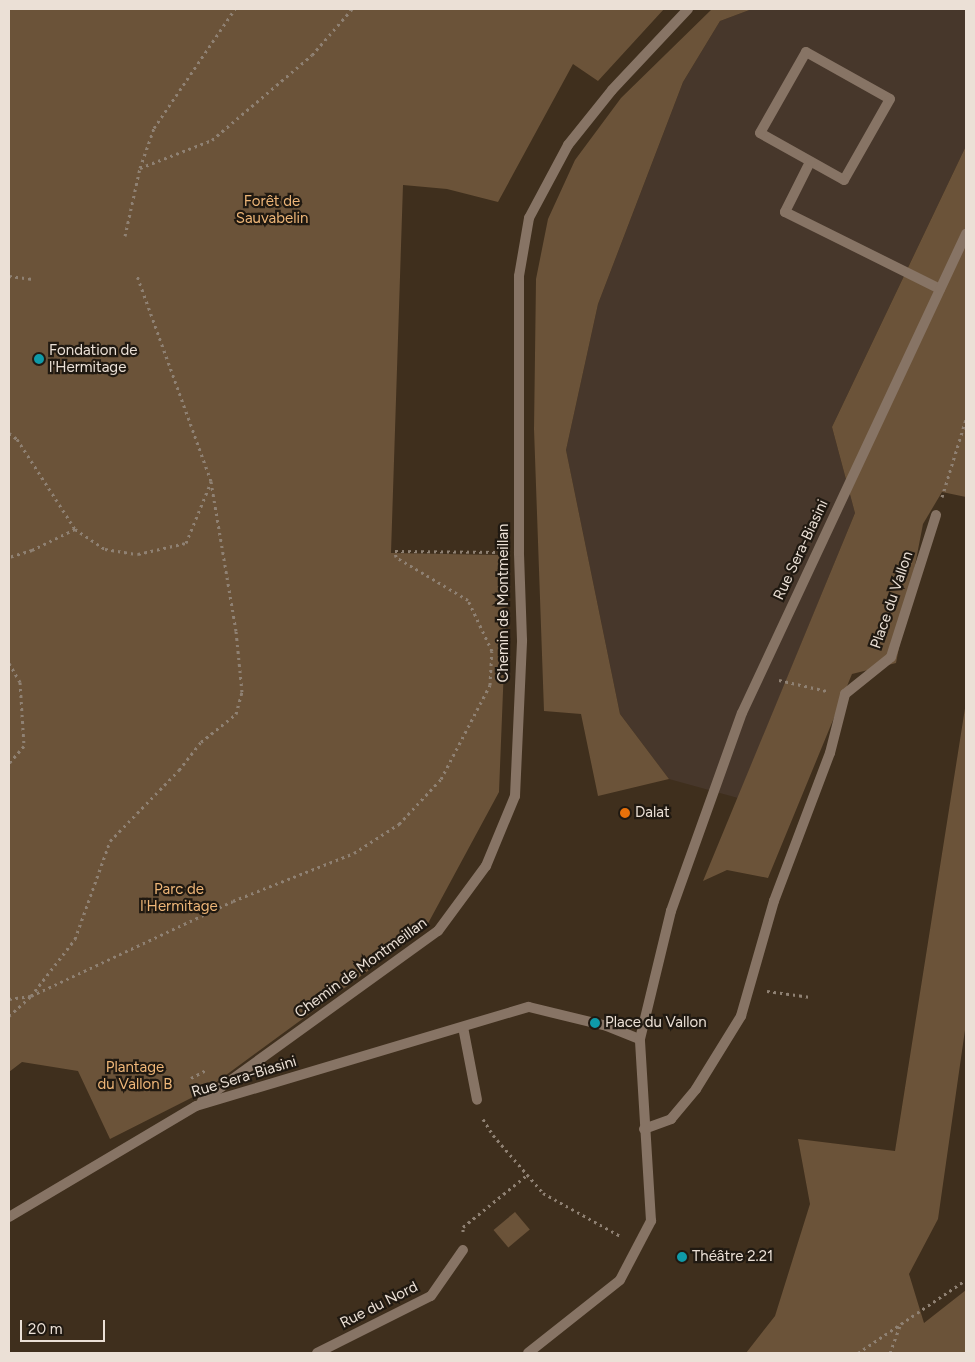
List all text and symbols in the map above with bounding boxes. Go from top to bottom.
park label: Forêt de Sauvabelin [236,192,308,227]
place label: Fondation de l'Hermitage [49,341,137,376]
marker: Fondation de l'Hermitage [33,353,45,365]
street label: Rue Sera-Biasini [770,497,832,603]
street label: Chemin de Montmeillan [495,524,513,682]
street label: Place du Vallon [867,549,917,651]
place label: Dalat [635,804,670,822]
marker: Dalat [619,807,631,819]
park label: Parc de l'Hermitage [140,880,218,915]
street label: Chemin de Montmeillan [291,914,431,1022]
place label: Place du Vallon [605,1014,707,1032]
marker: Place du Vallon [589,1017,601,1029]
street label: Rue Sera-Biasini [189,1053,299,1101]
park label: Plantage du Vallon B [98,1058,172,1093]
place label: Théâtre 2.21 [692,1248,773,1266]
marker: Théâtre 2.21 [676,1251,688,1263]
street label: Rue du Nord [337,1278,421,1332]
scale bar [22,1310,108,1342]
text: 20 m [28,1320,62,1338]

